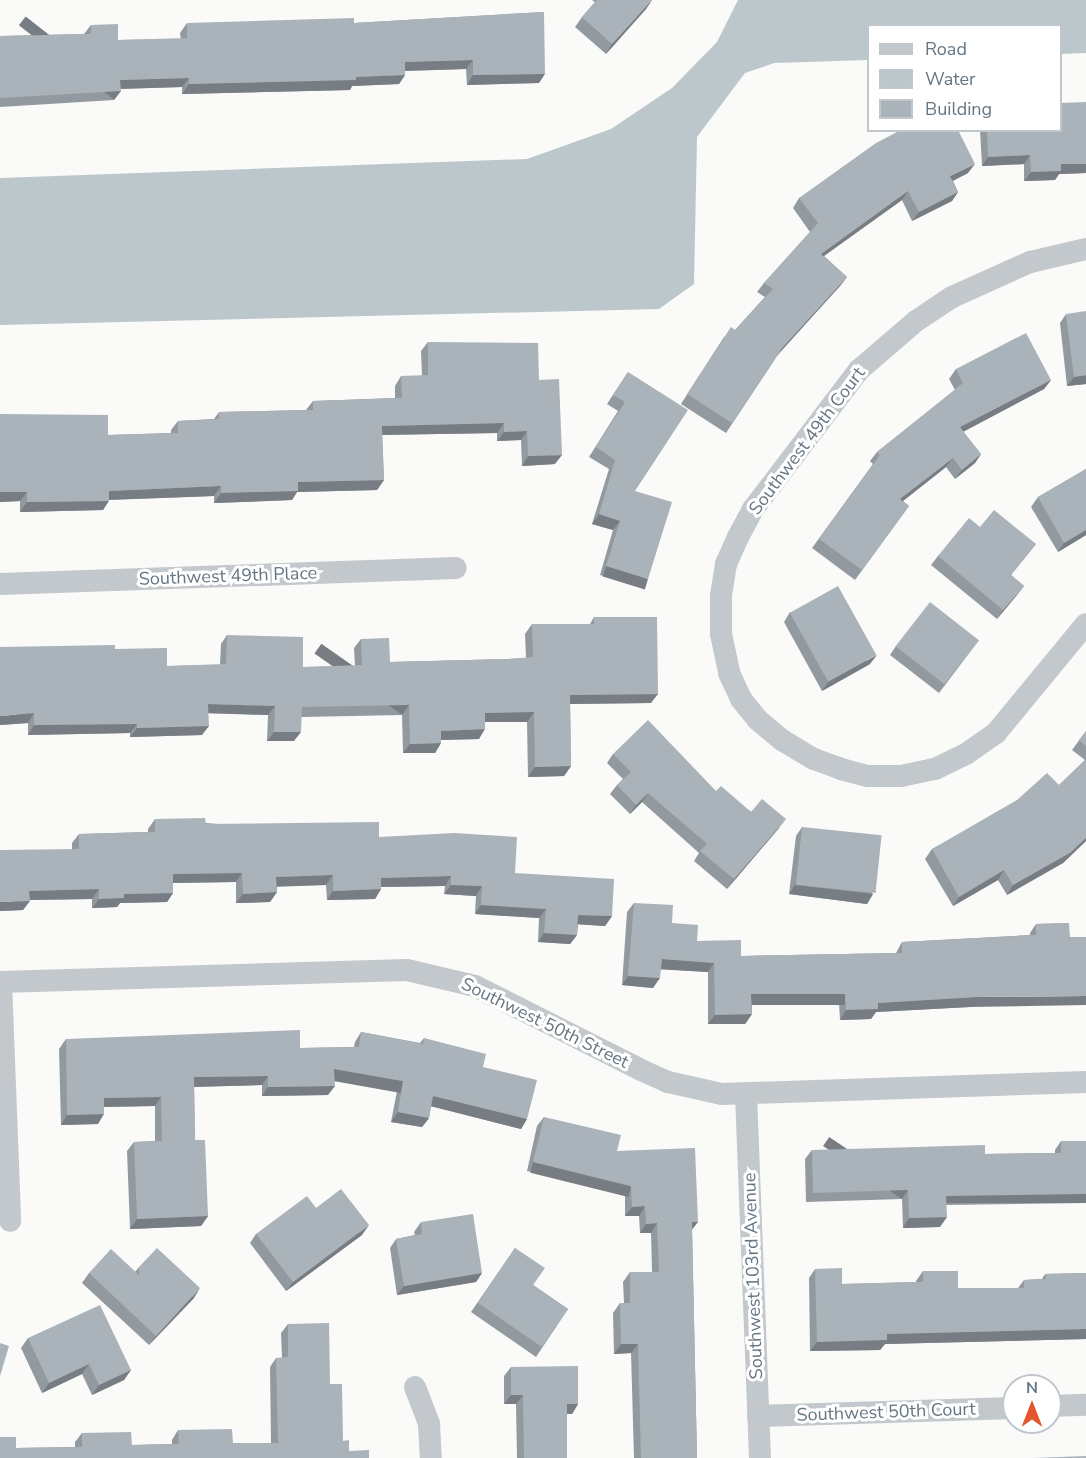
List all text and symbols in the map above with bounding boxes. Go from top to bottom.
legend [867,24,1062,132]
text: Road [925,37,967,61]
text: Water [925,67,976,91]
text: Building [925,97,992,121]
street label: Southwest 49th Court [744,363,870,519]
street label: Southwest 49th Place [138,562,318,590]
street label: Southwest 50th Street [458,973,632,1073]
street label: Southwest 103rd Avenue [739,1172,767,1380]
north arrow [1002,1374,1062,1434]
text: N [1026,1377,1038,1399]
street label: Southwest 50th Court [796,1398,976,1426]

